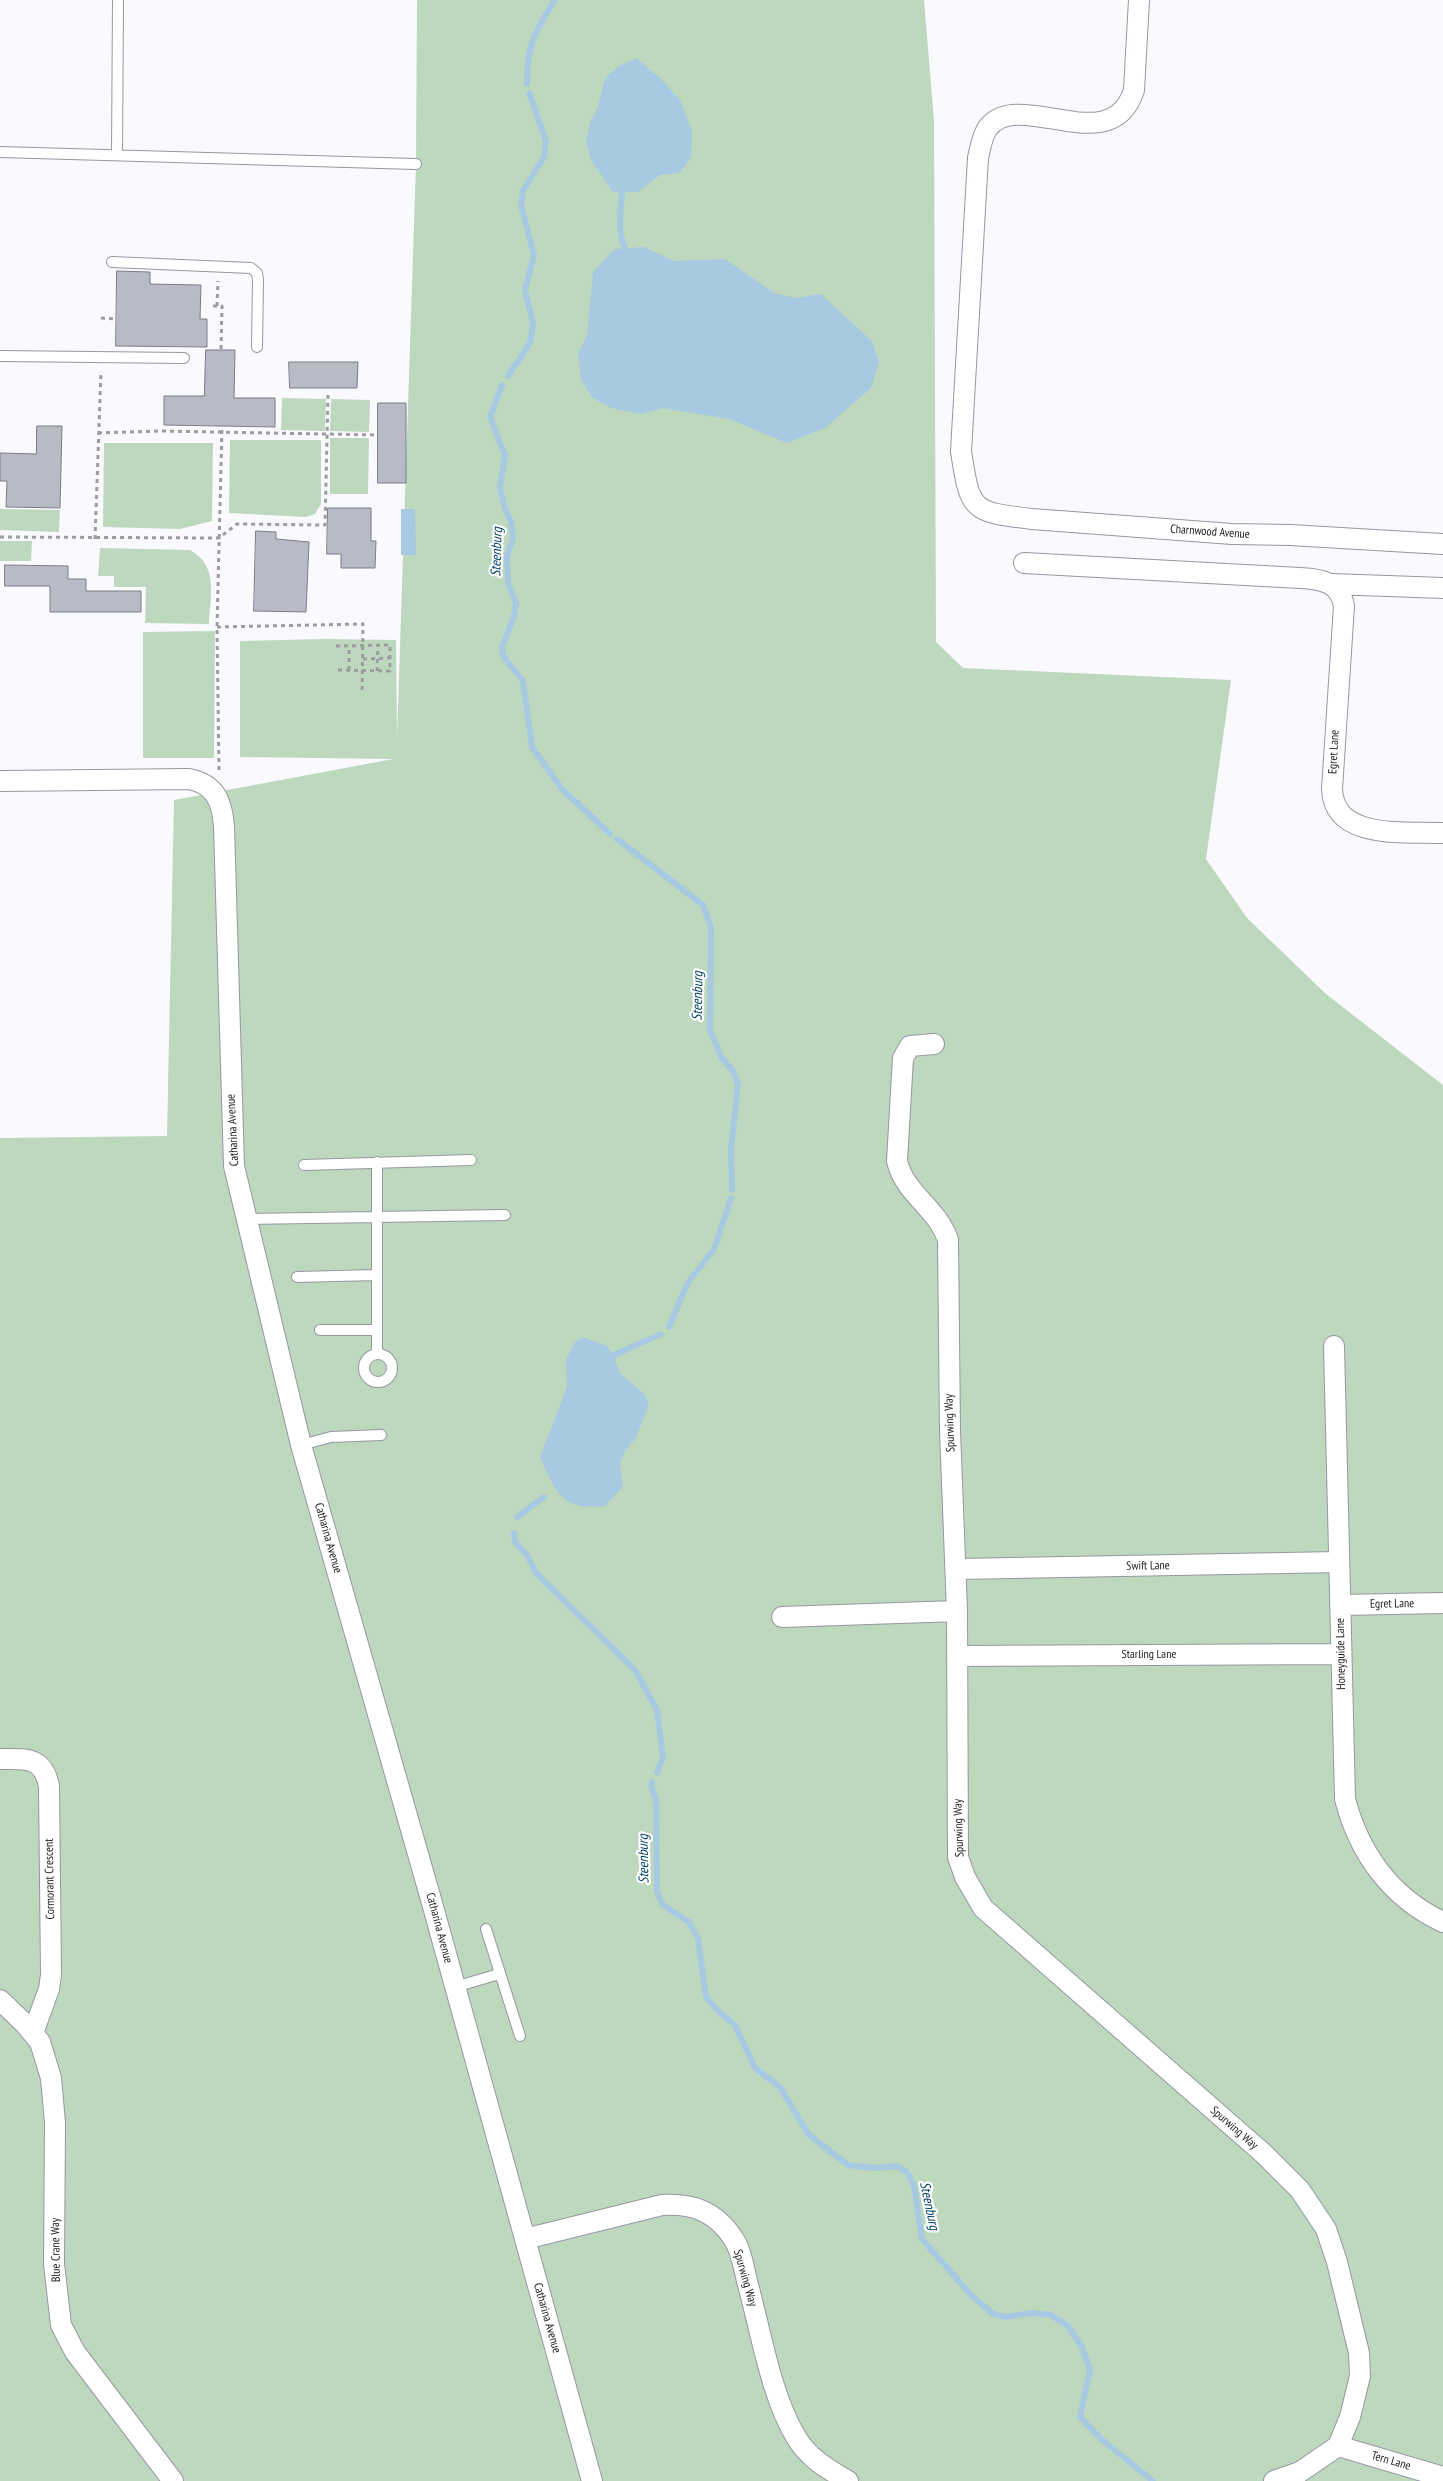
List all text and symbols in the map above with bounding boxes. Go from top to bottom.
street label: Charnwood Avenue [1170,522,1250,542]
water label: Steenburg [488,527,506,577]
street label: Egret Lane [1326,730,1342,774]
water label: Steenburg [689,971,707,1021]
street label: Catharina Avenue [224,1093,242,1167]
street label: Spurwing Way [942,1394,958,1452]
street label: Catharina Avenue [311,1501,345,1575]
street label: Swift Lane [1126,1558,1170,1574]
street label: Egret Lane [1370,1596,1414,1612]
street label: Honeyguide Lane [1333,1618,1349,1690]
street label: Starling Lane [1122,1648,1176,1662]
street label: Spurwing Way [951,1799,967,1857]
water label: Steenburg [635,1834,653,1884]
street label: Cormorant Crescent [42,1838,58,1920]
street label: Catharina Avenue [423,1891,455,1965]
street label: Spurwing Way [1207,2103,1261,2153]
water label: Steenburg [916,2180,942,2232]
street label: Blue Crane Way [48,2218,64,2282]
street label: Spurwing Way [730,2248,760,2308]
street label: Catharina Avenue [530,2281,564,2355]
street label: Tern Lane [1370,2449,1412,2473]

